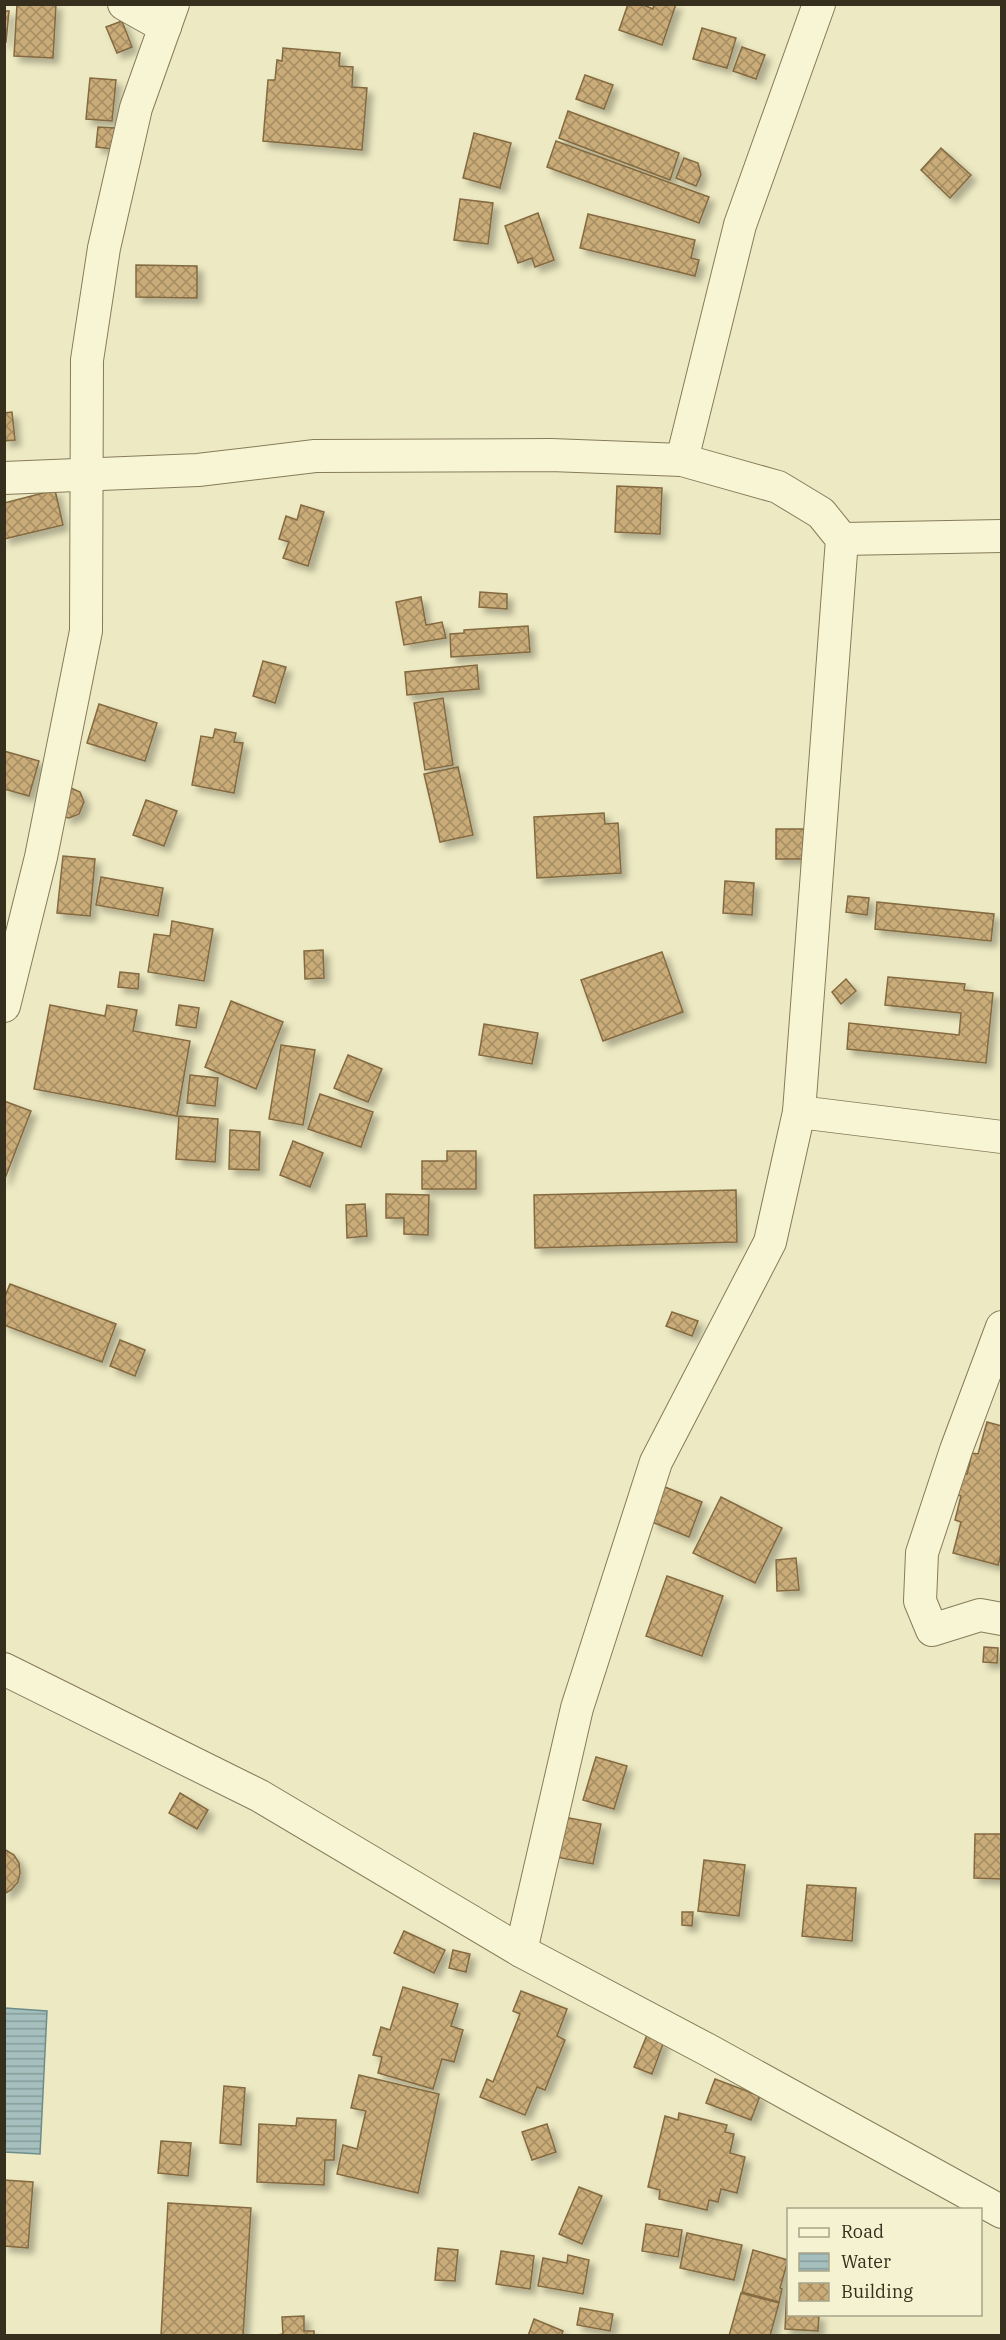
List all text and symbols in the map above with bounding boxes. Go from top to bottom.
legend [787,2208,982,2316]
text: Road [841,2220,884,2243]
text: Water [841,2250,891,2273]
text: Building [841,2280,913,2303]

